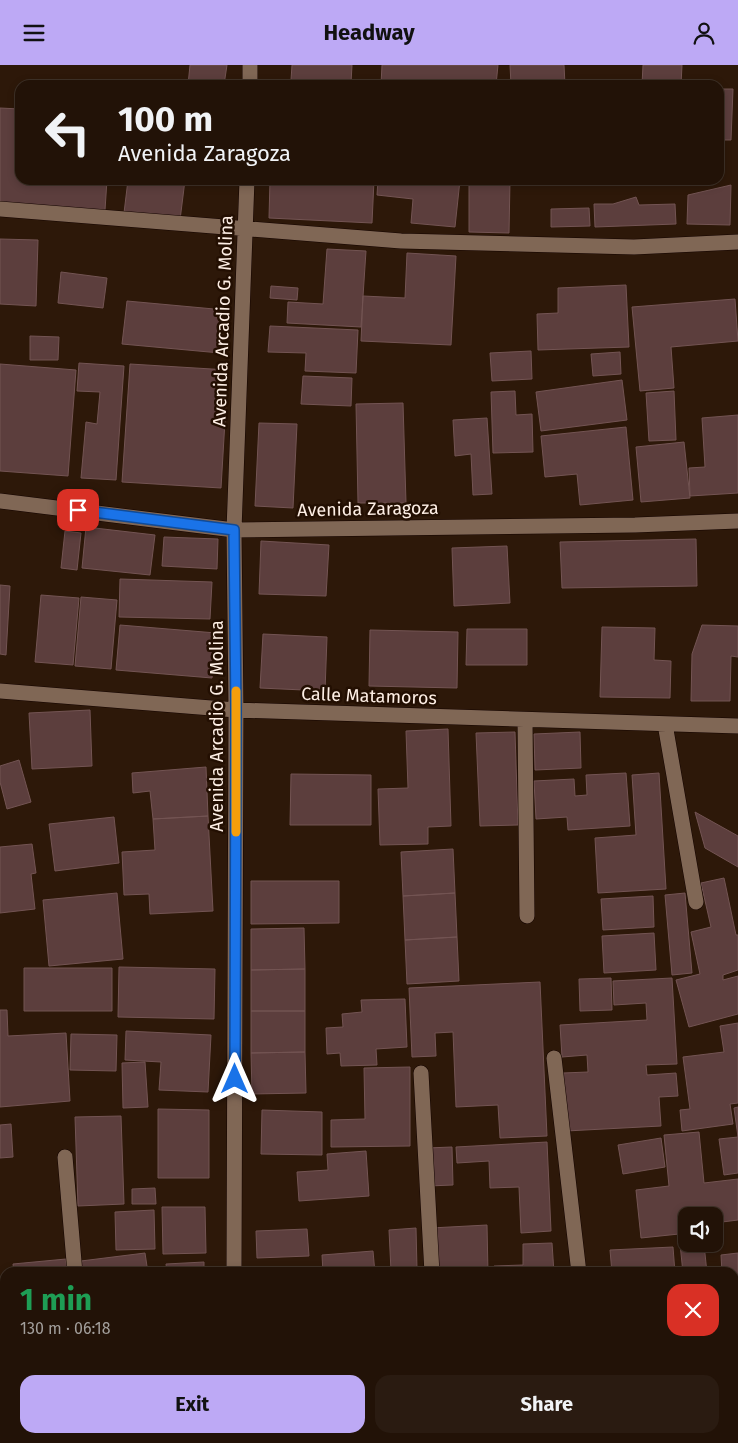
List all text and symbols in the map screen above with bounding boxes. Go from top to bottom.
icon: menu [20,19,48,47]
text: Headway [323,19,415,46]
icon: person [690,19,718,47]
text: 100 m [118,98,213,140]
icon: left [35,100,100,165]
text: Avenida Zaragoza [118,140,291,167]
street label: Avenida Arcadio G. Molina [208,215,238,427]
pin [57,489,99,531]
icon: arrive [64,496,92,524]
street label: Avenida Zaragoza [297,497,439,521]
street label: Avenida Arcadio G. Molina [206,620,228,832]
street label: Calle Matamoros [301,683,437,709]
position arrow [208,1052,260,1104]
map controls [678,1207,723,1252]
button: sound [678,1207,723,1252]
text: 1 min [20,1282,92,1318]
button: close [667,1284,719,1336]
text: 130 m · 06:18 [20,1319,111,1338]
button: Exit [20,1375,365,1433]
button: Share [375,1375,719,1433]

